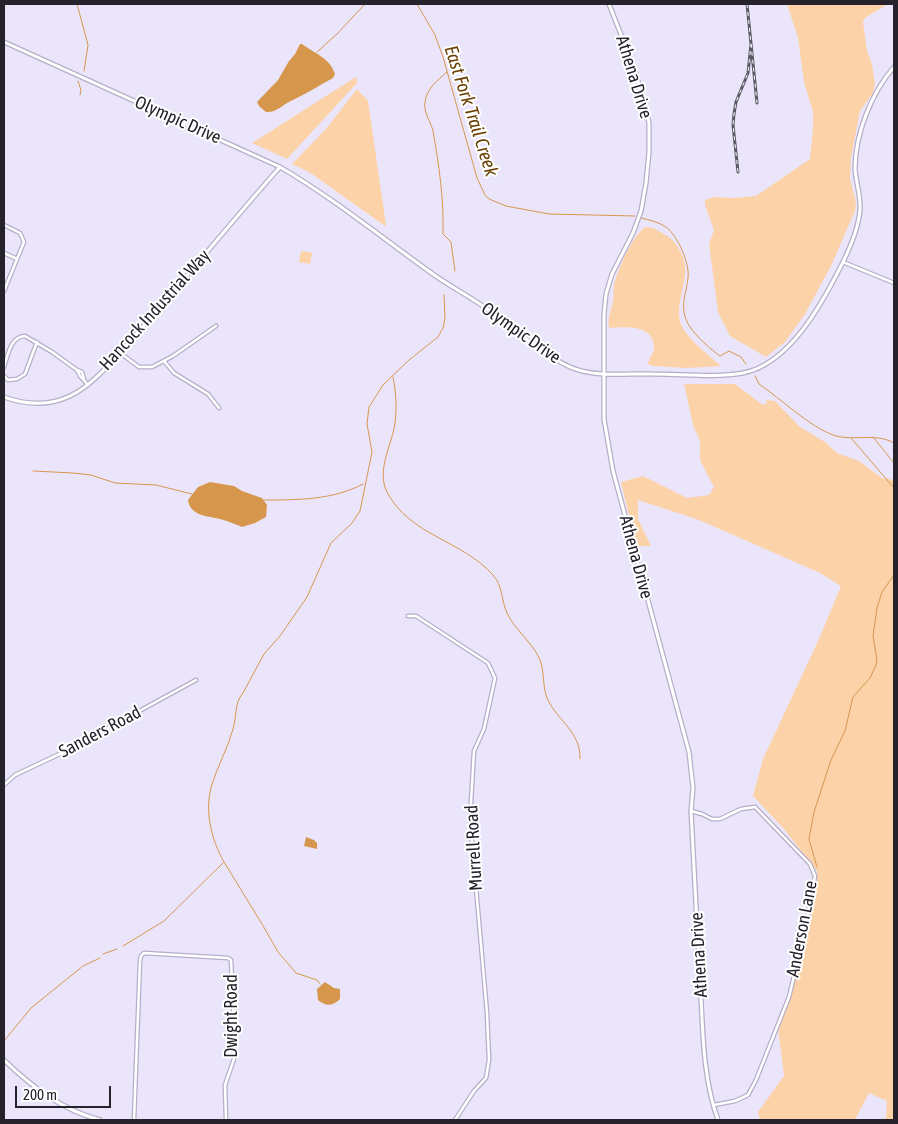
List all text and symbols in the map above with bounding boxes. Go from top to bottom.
street label: Athena Drive [611,33,657,121]
water label: East Fork Trail Creek [439,43,503,179]
street label: Olympic Drive [131,91,225,149]
street label: Hancock Industrial Way [95,245,215,375]
street label: Olympic Drive [477,298,565,368]
street label: Athena Drive [615,513,657,601]
street label: Sanders Road [55,701,145,763]
street label: Murrell Road [461,805,487,891]
street label: Anderson Lane [782,879,822,979]
street label: Athena Drive [686,912,712,998]
street label: Dwight Road [220,974,242,1058]
scale bar [18,1076,114,1108]
text: 200 m [23,1086,57,1103]

